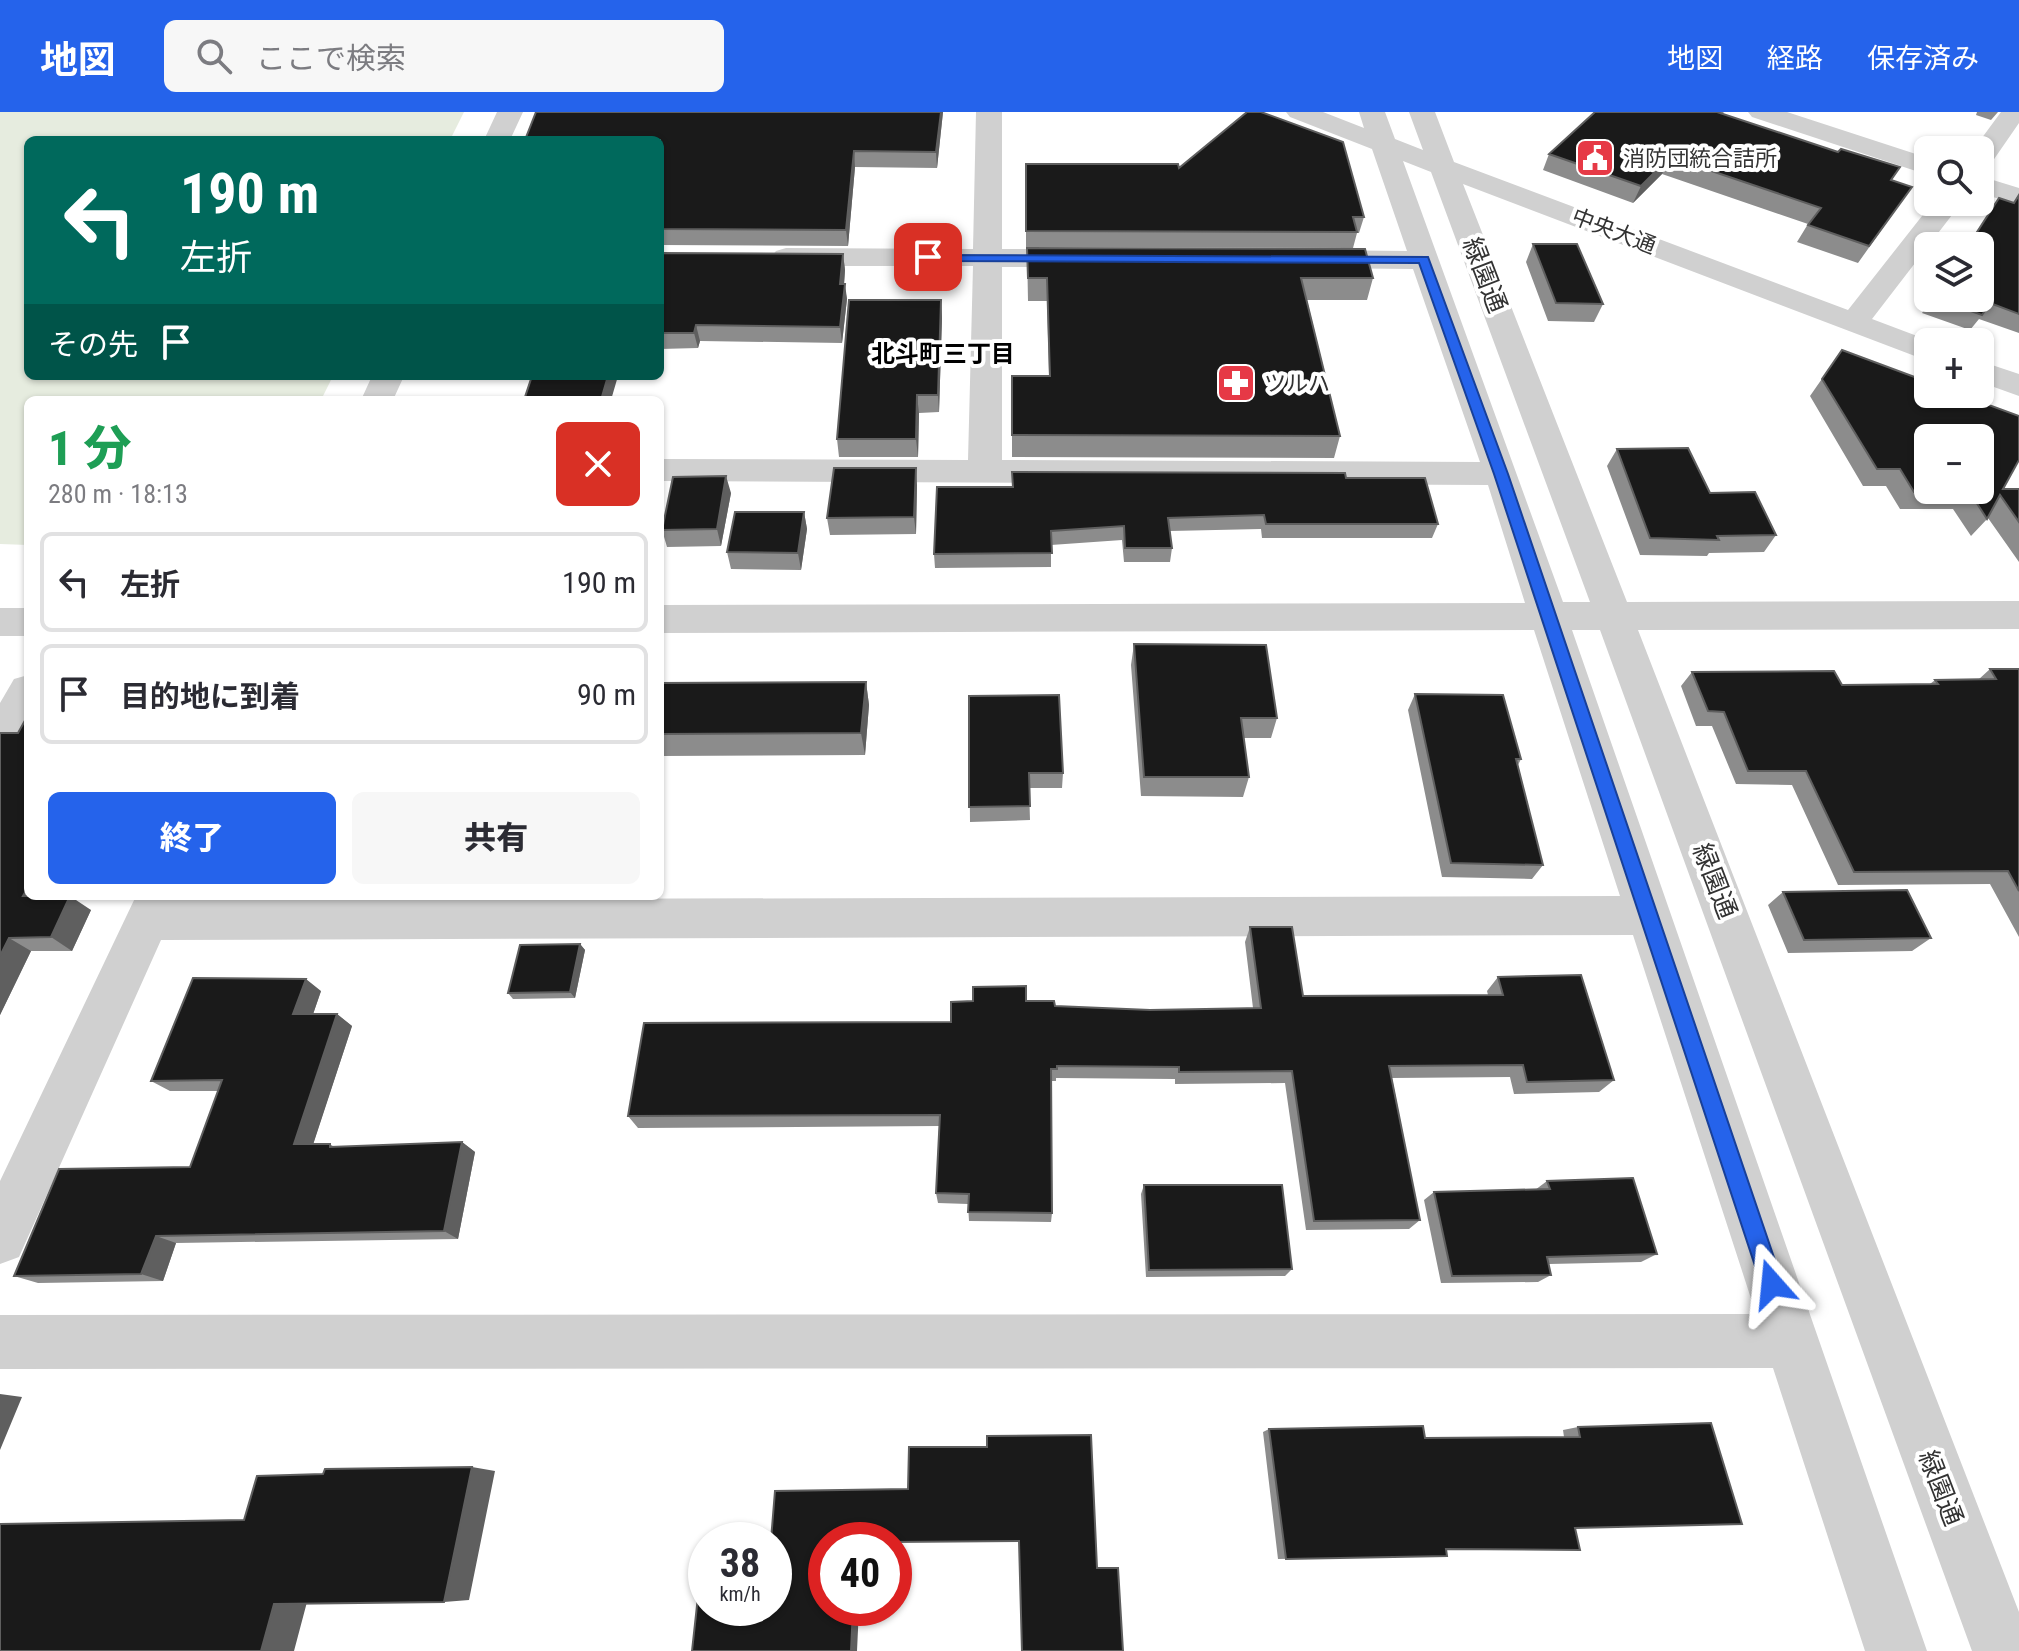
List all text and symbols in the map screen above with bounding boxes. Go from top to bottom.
search box [164,20,724,92]
icon: search [192,34,236,78]
text: 地図 [40,38,116,82]
text: ここで検索 [256,41,406,76]
text: 地図 [1667,42,1723,75]
text: 経路 [1767,42,1823,75]
text: 保存済み [1867,42,1979,75]
map controls [1914,136,1994,504]
button: search [1914,136,1994,216]
public building icon: 消防団統合詰所 [1574,137,1616,179]
place label: 消防団統合詰所 [1623,146,1777,171]
text: 190 m [180,161,319,227]
icon: left [48,168,152,272]
street label: 中央大通 [1568,204,1660,258]
pin [894,223,962,291]
button: layers [1914,232,1994,312]
street label: 緑園通 [1457,233,1513,317]
icon: arrive [906,235,950,279]
text: 左折 [180,237,252,279]
icon: arrive [154,320,198,364]
text: その先 [48,327,138,362]
button: + [1914,328,1994,408]
district label: 北斗町三丁目 [871,340,1015,368]
pharmacy icon: ツルハ [1215,362,1257,404]
place label: ツルハ [1264,371,1330,396]
text: 1 分 [48,420,131,477]
button: close [556,422,640,506]
button: − [1914,424,1994,504]
text: 280 m · 18:13 [48,479,188,509]
icon: left [52,560,96,604]
text: 190 m [562,565,636,600]
text: 左折 [120,567,180,602]
icon: arrive [52,672,96,716]
text: 90 m [577,677,636,712]
text: 目的地に到着 [120,679,300,714]
button: 終了 [48,792,336,884]
button: 共有 [352,792,640,884]
street label: 緑園通 [1687,839,1743,923]
position arrow [1730,1242,1814,1326]
street label: 緑園通 [1913,1446,1969,1530]
speed limit sign: 40 [808,1522,912,1626]
text: 38 [720,1540,760,1587]
text: km/h [719,1582,761,1606]

